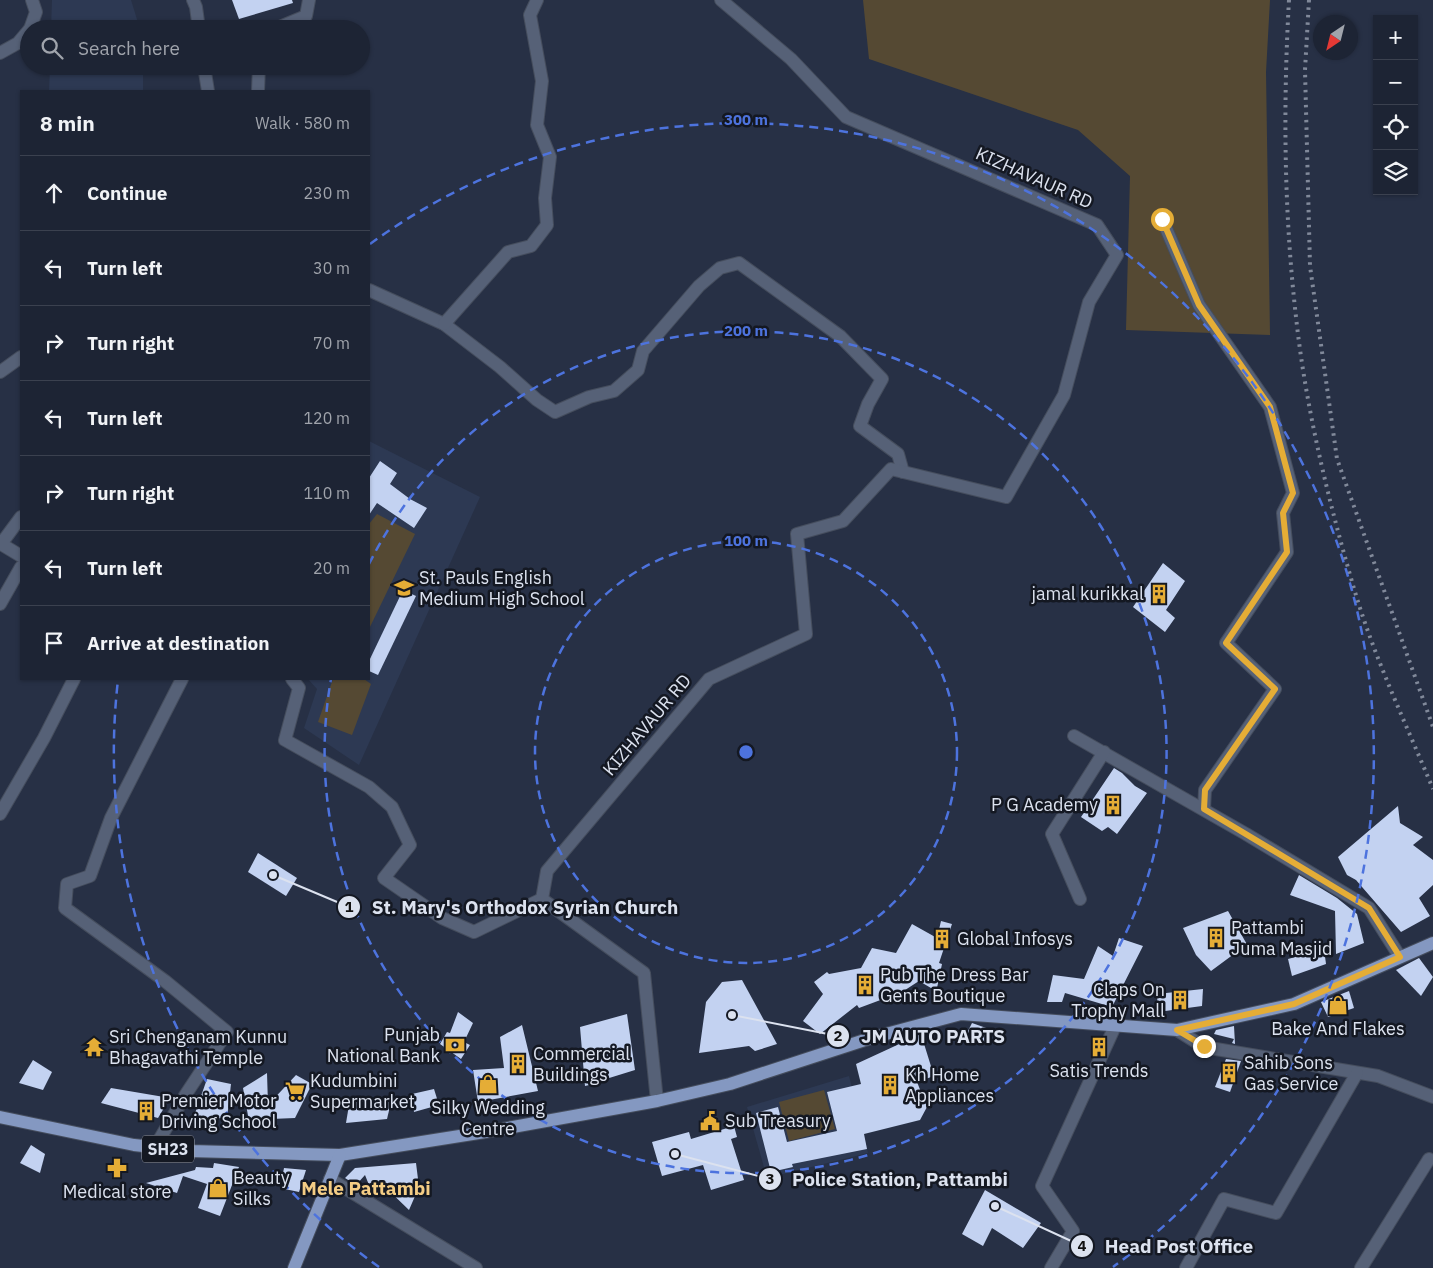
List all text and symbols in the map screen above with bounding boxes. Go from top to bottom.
north arrow [1313,15,1358,60]
map controls [1373,15,1418,195]
button: + [1373,15,1418,60]
search box [20,20,370,75]
icon: search [38,34,66,62]
text: Search here [78,36,180,60]
button: − [1373,60,1418,105]
button: locate [1373,105,1418,150]
text: 8 min [40,109,95,137]
text: 300 m [724,110,768,129]
text: Walk · 580 m [255,113,350,133]
street label: KIZHAVAUR RD [972,141,1096,214]
button: layers [1373,150,1418,195]
icon: ahead [40,179,68,207]
text: Continue [87,181,167,205]
text: 230 m [303,183,350,203]
route start [1151,208,1174,231]
icon: left [40,254,68,282]
text: Turn left [87,256,163,280]
text: 30 m [313,258,350,278]
text: 200 m [724,321,768,340]
icon: right [40,329,68,357]
text: Turn right [87,331,174,355]
text: 70 m [313,333,350,353]
icon: left [40,404,68,432]
text: Turn left [87,406,163,430]
text: 120 m [303,408,350,428]
icon: right [40,479,68,507]
text: Turn right [87,481,174,505]
text: 110 m [303,483,350,503]
text: 100 m [724,531,768,550]
icon: left [40,554,68,582]
text: Turn left [87,556,163,580]
text: 20 m [313,558,350,578]
place label: St. Pauls English Medium High School [419,566,585,610]
school or university icon: St. Pauls English Medium High School [393,577,415,599]
place label: jamal kurikkal [1031,582,1144,605]
building icon: jamal kurikkal [1148,583,1170,605]
icon: arrive [40,629,68,657]
text: Arrive at destination [87,631,270,655]
street label: KIZHAVAUR RD [597,669,696,780]
centre of rings [737,743,755,761]
place label: P G Academy [991,793,1098,816]
building icon: P G Academy [1102,794,1124,816]
callout: St. Mary's Orthodox Syrian Church [337,890,688,924]
text: St. Mary's Orthodox Syrian Church [372,895,678,919]
text: 1 [344,897,354,916]
place label: Pattambi Juma Masjid [1231,916,1332,960]
place label: Global Infosys [957,927,1073,950]
building icon: Pattambi Juma Masjid [1205,927,1227,949]
building icon: Global Infosys [931,928,953,950]
place label: Pub The Dress Bar Gents Boutique [880,963,1029,1007]
building icon: Pub The Dress Bar Gents Boutique [854,974,876,996]
place label: Claps On Trophy Mall [1071,978,1165,1022]
building icon: Claps On Trophy Mall [1169,989,1191,1011]
shop icon: Bake And Flakes [1327,994,1349,1016]
place label: Bake And Flakes [1271,1017,1405,1040]
callout: JM AUTO PARTS [825,1019,1015,1053]
place label: Punjab National Bank [327,1023,441,1067]
text: JM AUTO PARTS [861,1024,1005,1048]
place label: Sri Chenganam Kunnu Bhagavathi Temple [109,1025,287,1069]
text: 2 [833,1026,843,1045]
bank icon: Punjab National Bank [444,1034,466,1056]
route end [1193,1035,1216,1058]
temple icon: Sri Chenganam Kunnu Bhagavathi Temple [83,1036,105,1058]
building icon: Satis Trends [1088,1036,1110,1058]
place label: Commercial Buildings [533,1042,630,1086]
place label: Sahib Sons Gas Service [1244,1051,1339,1095]
building icon: Commercial Buildings [507,1053,529,1075]
place label: Satis Trends [1049,1059,1149,1082]
building icon: Sahib Sons Gas Service [1218,1062,1240,1084]
place label: Kh Home Appliances [905,1063,994,1107]
place label: Kudumbini Supermarket [310,1069,415,1113]
shop icon: Silky Wedding Centre [477,1073,499,1095]
building icon: Kh Home Appliances [879,1074,901,1096]
supermarket icon: Kudumbini Supermarket [284,1080,306,1102]
place label: Premier Motor Driving School [161,1089,277,1133]
place label: Silky Wedding Centre [431,1096,545,1140]
building icon: Premier Motor Driving School [135,1100,157,1122]
place label: Sub Treasury [725,1109,831,1132]
public building icon: Sub Treasury [699,1110,721,1132]
road number: SH23 [142,1136,194,1162]
pharmacy icon: Medical store [106,1157,128,1179]
callout: Police Station, Pattambi [757,1162,1018,1196]
place label: Beauty Silks [233,1166,290,1210]
text: Police Station, Pattambi [792,1167,1008,1191]
text: 3 [765,1169,775,1188]
district label: Mele Pattambi [301,1176,431,1200]
shop icon: Beauty Silks [207,1177,229,1199]
place label: Medical store [63,1180,171,1203]
callout: Head Post Office [1069,1229,1263,1263]
text: Head Post Office [1105,1234,1253,1258]
text: 4 [1077,1236,1087,1255]

